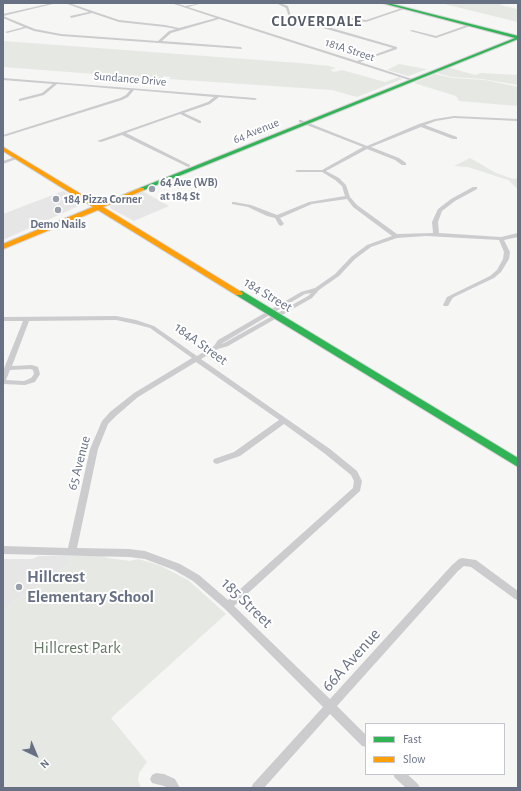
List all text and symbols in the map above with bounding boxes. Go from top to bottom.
district label: CLOVERDALE [271,12,363,30]
street label: 181A Street [323,35,377,65]
street label: Sundance Drive [93,69,167,89]
street label: 64 Avenue [231,115,281,147]
place label: 64 Ave (WB) at 184 St [160,175,218,203]
marker: 64 Ave (WB) at 184 St [147,184,157,194]
place label: 184 Pizza Corner [64,192,142,206]
marker: 184 Pizza Corner [51,194,61,204]
marker: Demo Nails [53,205,63,215]
place label: Demo Nails [30,217,86,231]
street label: 184 Street [241,274,295,316]
street label: 184A Street [171,319,231,369]
street label: 65 Avenue [64,434,94,492]
place label: Hillcrest Elementary School [27,567,154,607]
street label: 185 Street [217,573,277,633]
marker: Hillcrest Elementary School [14,582,24,592]
street label: 66A Avenue [317,624,385,696]
park label: Hillcrest Park [33,638,121,658]
legend [365,723,505,775]
text: Fast [403,733,422,745]
north arrow [16,735,56,775]
text: Slow [403,753,425,765]
text: N [38,757,51,771]

